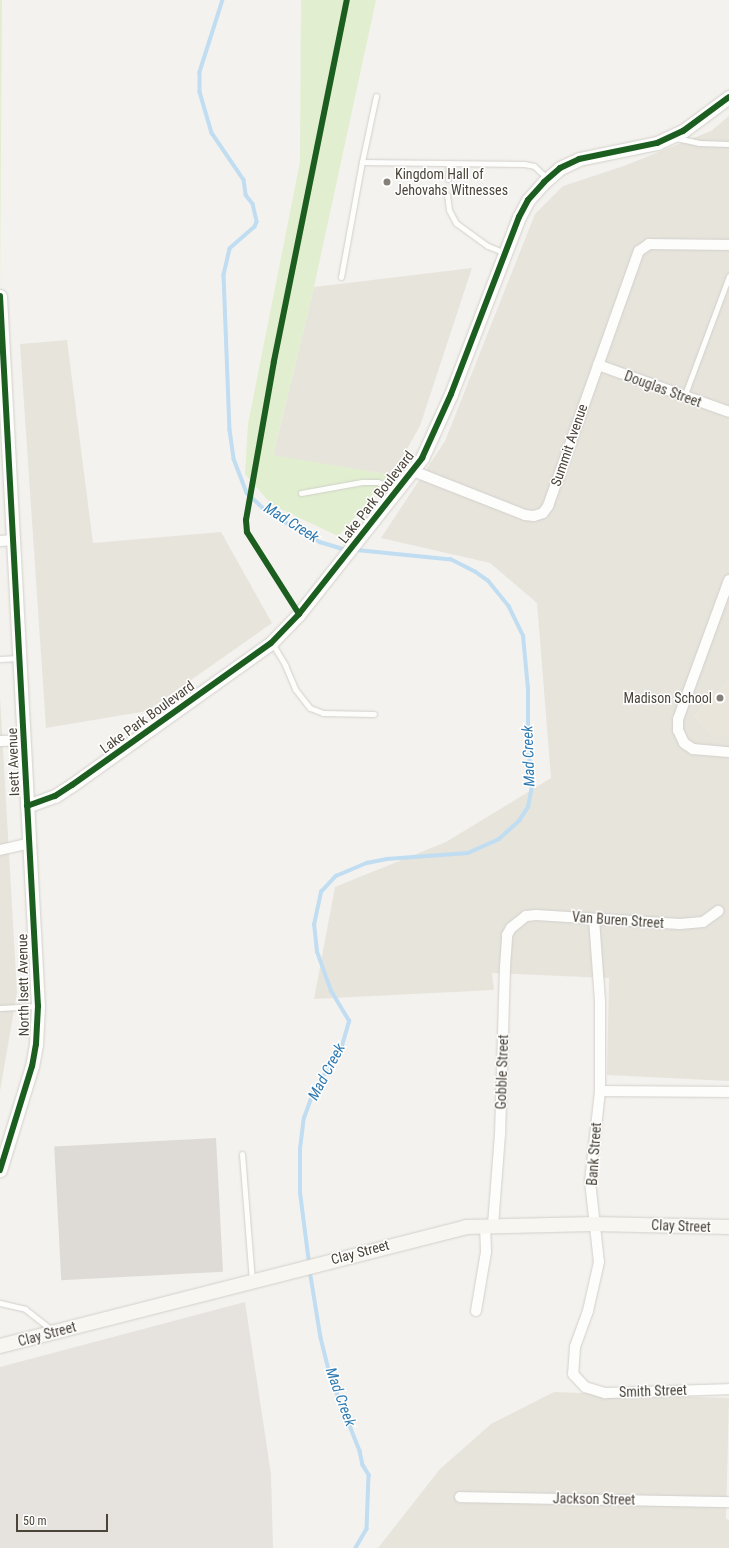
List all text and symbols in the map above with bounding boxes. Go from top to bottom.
place label: Kingdom Hall of Jehovahs Witnesses [395,166,508,198]
marker: Kingdom Hall of Jehovahs Witnesses [382,177,392,187]
street label: Douglas Street [622,367,704,411]
street label: Summit Avenue [547,402,591,488]
street label: Lake Park Boulevard [335,448,417,546]
water label: Mad Creek [260,499,322,547]
street label: Lake Park Boulevard [97,677,197,757]
place label: Madison School [623,690,712,706]
marker: Madison School [715,693,725,703]
water label: Mad Creek [519,725,539,787]
street label: Isett Avenue [3,728,23,796]
street label: Van Buren Street [571,908,665,932]
street label: North Isett Avenue [14,934,32,1036]
street label: Gobble Street [492,1034,512,1110]
water label: Mad Creek [305,1041,349,1103]
street label: Bank Street [583,1122,605,1186]
street label: Clay Street [651,1217,711,1235]
street label: Clay Street [329,1236,391,1268]
street label: Clay Street [16,1318,78,1350]
water label: Mad Creek [321,1365,359,1429]
street label: Smith Street [619,1381,687,1401]
street label: Jackson Street [553,1490,635,1508]
scale bar [18,1506,110,1532]
text: 50 m [23,1514,47,1528]

